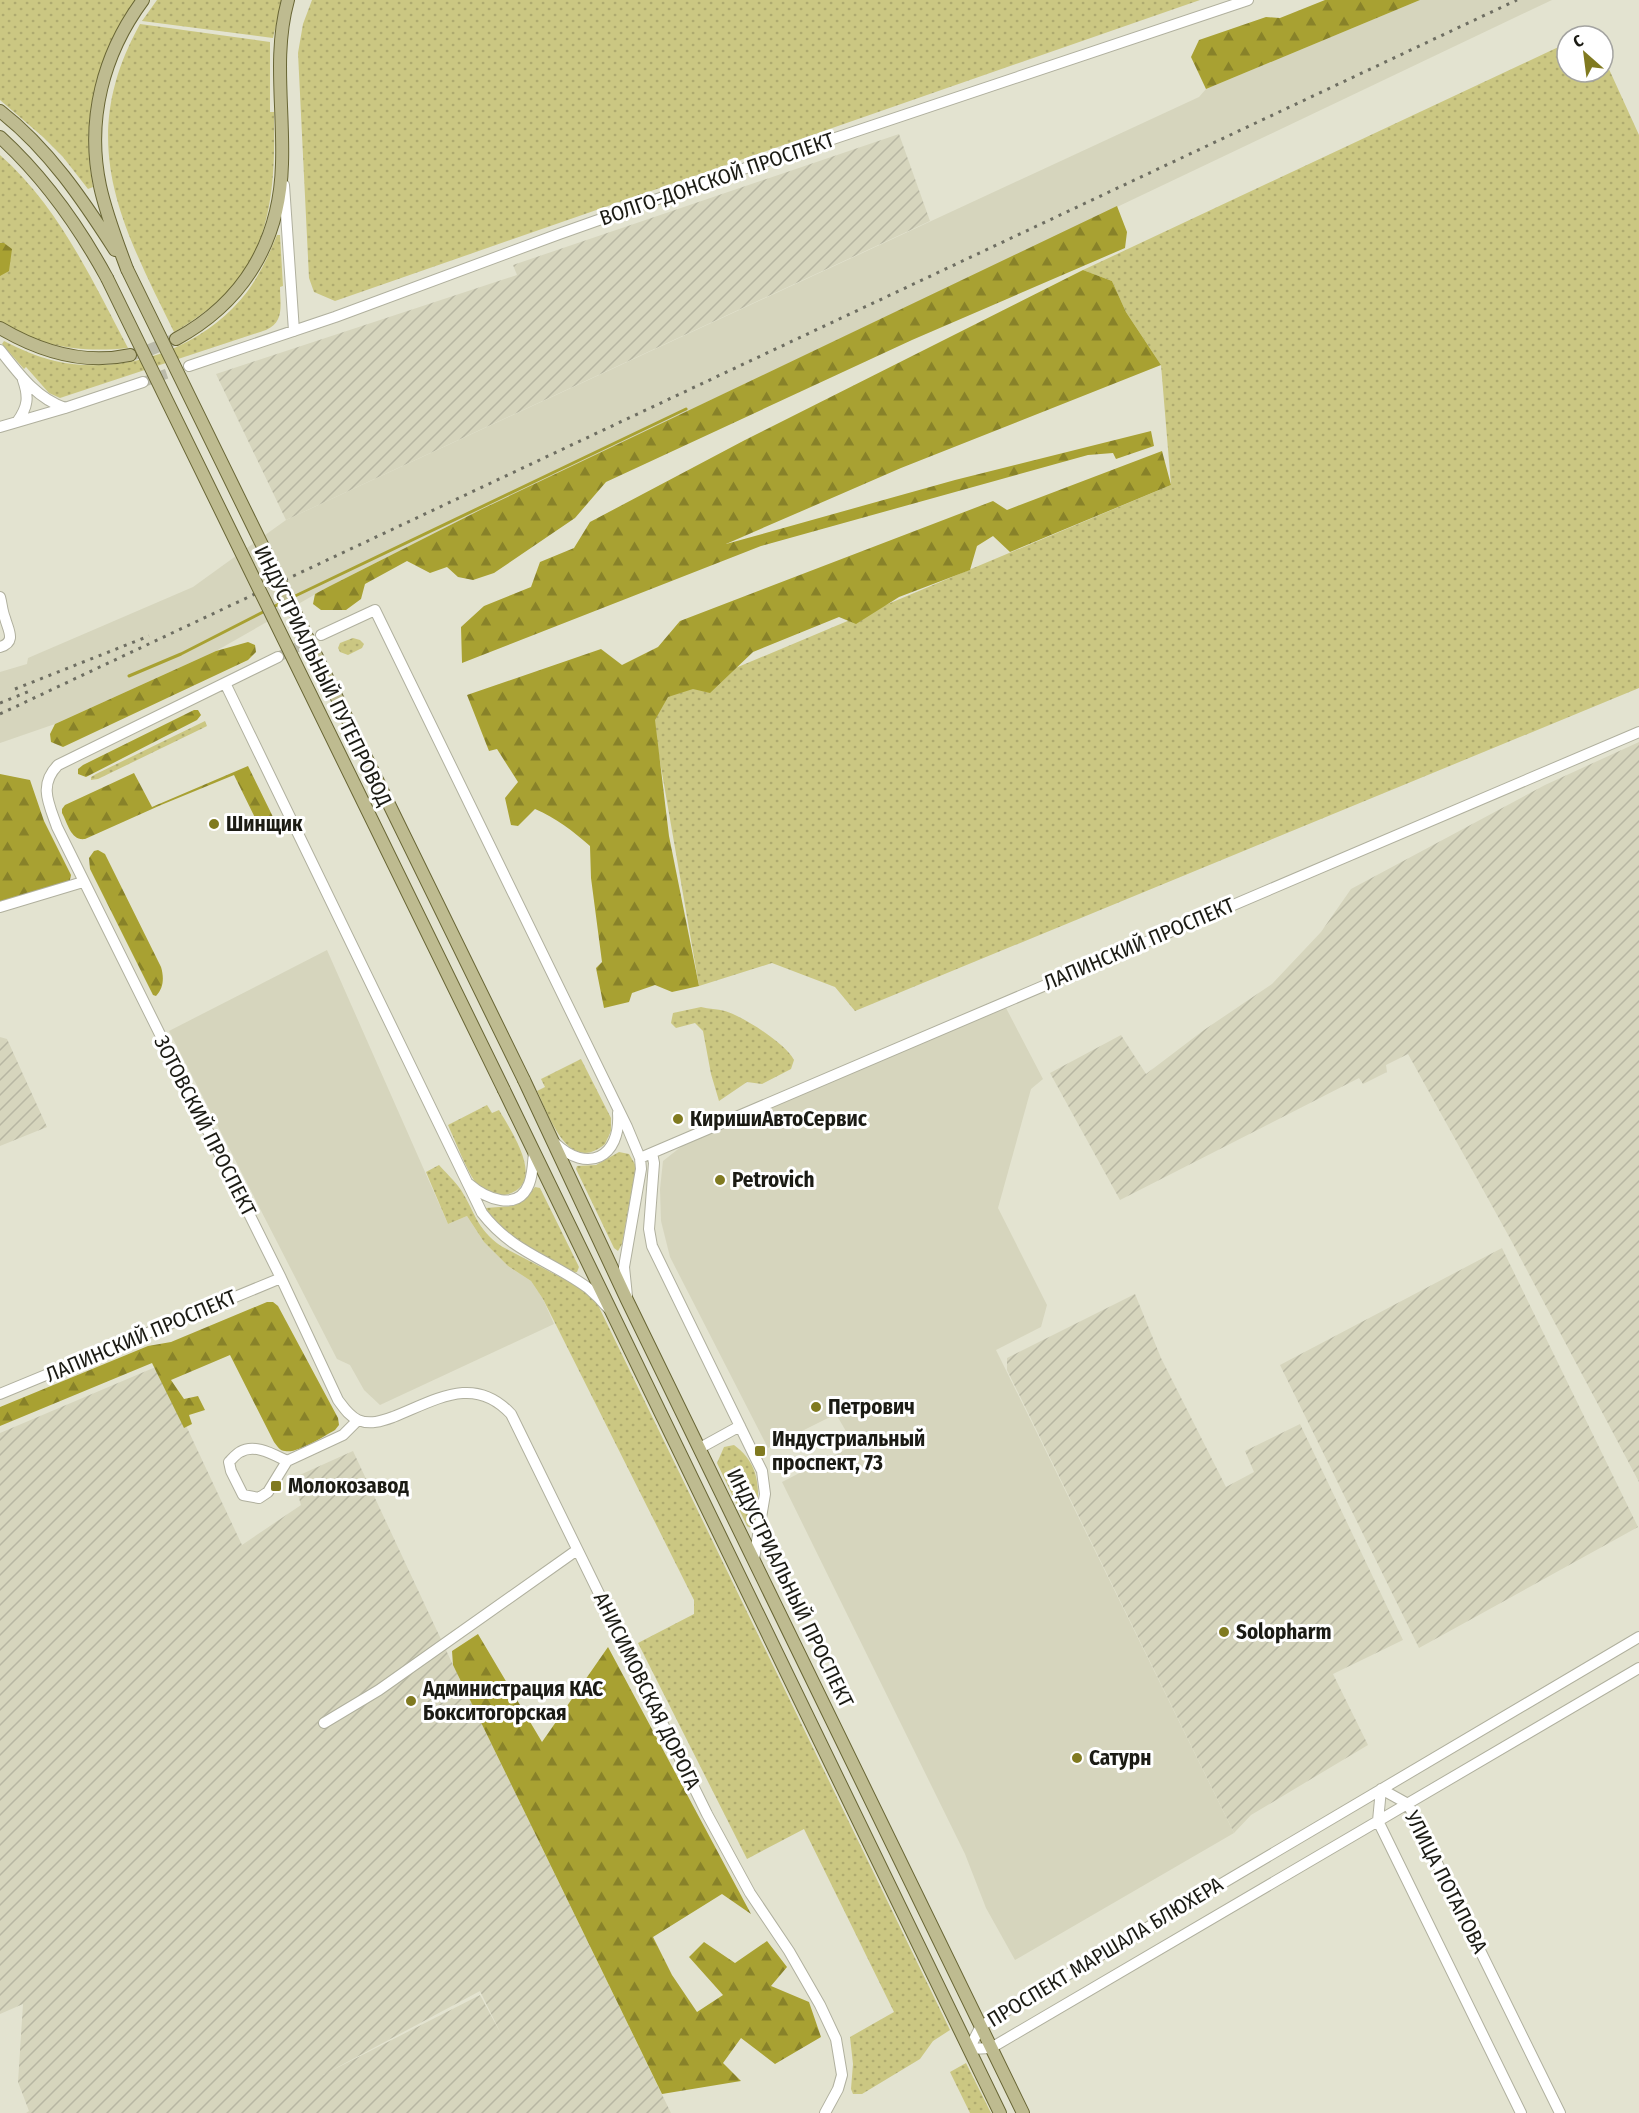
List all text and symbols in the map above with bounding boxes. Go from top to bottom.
north arrow [1555,24,1615,84]
text: С [1570,31,1587,52]
street label: ВОЛГО-ДОНСКОЙ ПРОСПЕКТ [596,127,838,231]
street label: ИНДУСТРИАЛЬНЫЙ ПУТЕПРОВОД [248,541,398,811]
place label: Шинщик [226,811,303,837]
marker: Шинщик [207,817,221,831]
street label: ЛАПИНСКИЙ ПРОСПЕКТ [1040,892,1239,996]
street label: ЗОТОВСКИЙ ПРОСПЕКТ [148,1031,262,1221]
place label: КиришиАвтоСервис [690,1106,868,1132]
marker: КиришиАвтоСервис [671,1112,685,1126]
place label: Petrovich [732,1167,814,1193]
marker: Petrovich [713,1173,727,1187]
street label: ЛАПИНСКИЙ ПРОСПЕКТ [42,1284,241,1388]
place label: Петрович [828,1394,915,1420]
marker: Петрович [809,1400,823,1414]
place label: Индустриальный проспект, 73 [772,1426,925,1476]
marker: Индустриальный проспект, 73 [753,1444,767,1458]
street label: ИНДУСТРИАЛЬНЫЙ ПРОСПЕКТ [721,1464,859,1712]
place label: Молокозавод [288,1473,409,1499]
marker: Молокозавод [269,1479,283,1493]
street label: АНИСИМОВСКАЯ ДОРОГА [588,1588,706,1794]
place label: Solopharm [1236,1619,1332,1645]
marker: Solopharm [1217,1625,1231,1639]
place label: Администрация КАС Бокситогорская [422,1676,603,1726]
marker: Администрация КАС Бокситогорская [404,1694,418,1708]
place label: Сатурн [1089,1745,1151,1771]
marker: Сатурн [1070,1751,1084,1765]
street label: УЛИЦА ПОТАПОВА [1398,1805,1493,1958]
street label: ПРОСПЕКТ МАРШАЛА БЛЮХЕРА [982,1871,1228,2033]

